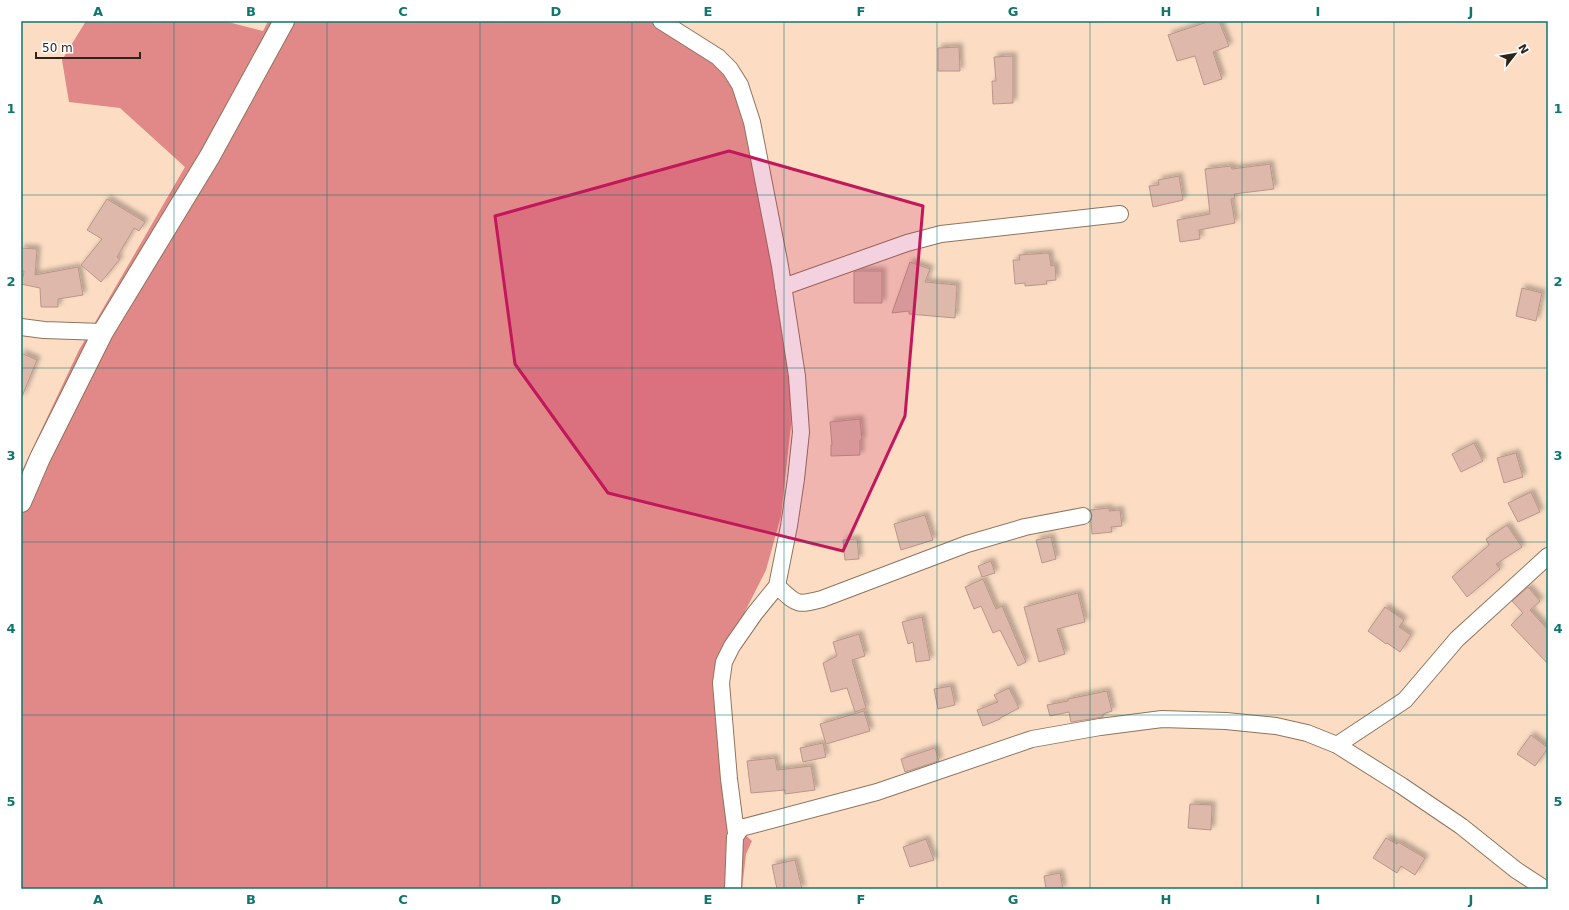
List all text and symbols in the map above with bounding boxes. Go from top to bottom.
text: A [93,4,103,19]
text: B [246,4,256,19]
text: C [398,4,408,19]
text: D [551,4,562,19]
text: E [704,4,712,19]
text: F [857,4,865,19]
text: G [1008,4,1018,19]
text: H [1161,4,1171,19]
text: I [1316,4,1320,19]
text: J [1468,4,1473,19]
scale bar [36,34,140,60]
north arrow [1495,34,1535,74]
text: 50 m [42,41,73,55]
text: N [1515,42,1531,56]
text: 1 [6,101,16,116]
text: 1 [1553,101,1563,116]
text: 2 [6,274,16,289]
text: 2 [1553,274,1563,289]
text: 3 [6,448,16,463]
text: 3 [1553,448,1563,463]
text: 4 [6,621,16,636]
text: 4 [1553,621,1563,636]
text: 5 [6,794,16,809]
text: 5 [1553,794,1563,809]
text: A [93,892,103,907]
text: B [246,892,256,907]
text: C [398,892,408,907]
text: D [551,892,562,907]
text: E [704,892,712,907]
text: F [857,892,865,907]
text: G [1008,892,1018,907]
text: H [1161,892,1171,907]
text: I [1316,892,1320,907]
text: J [1468,892,1473,907]

